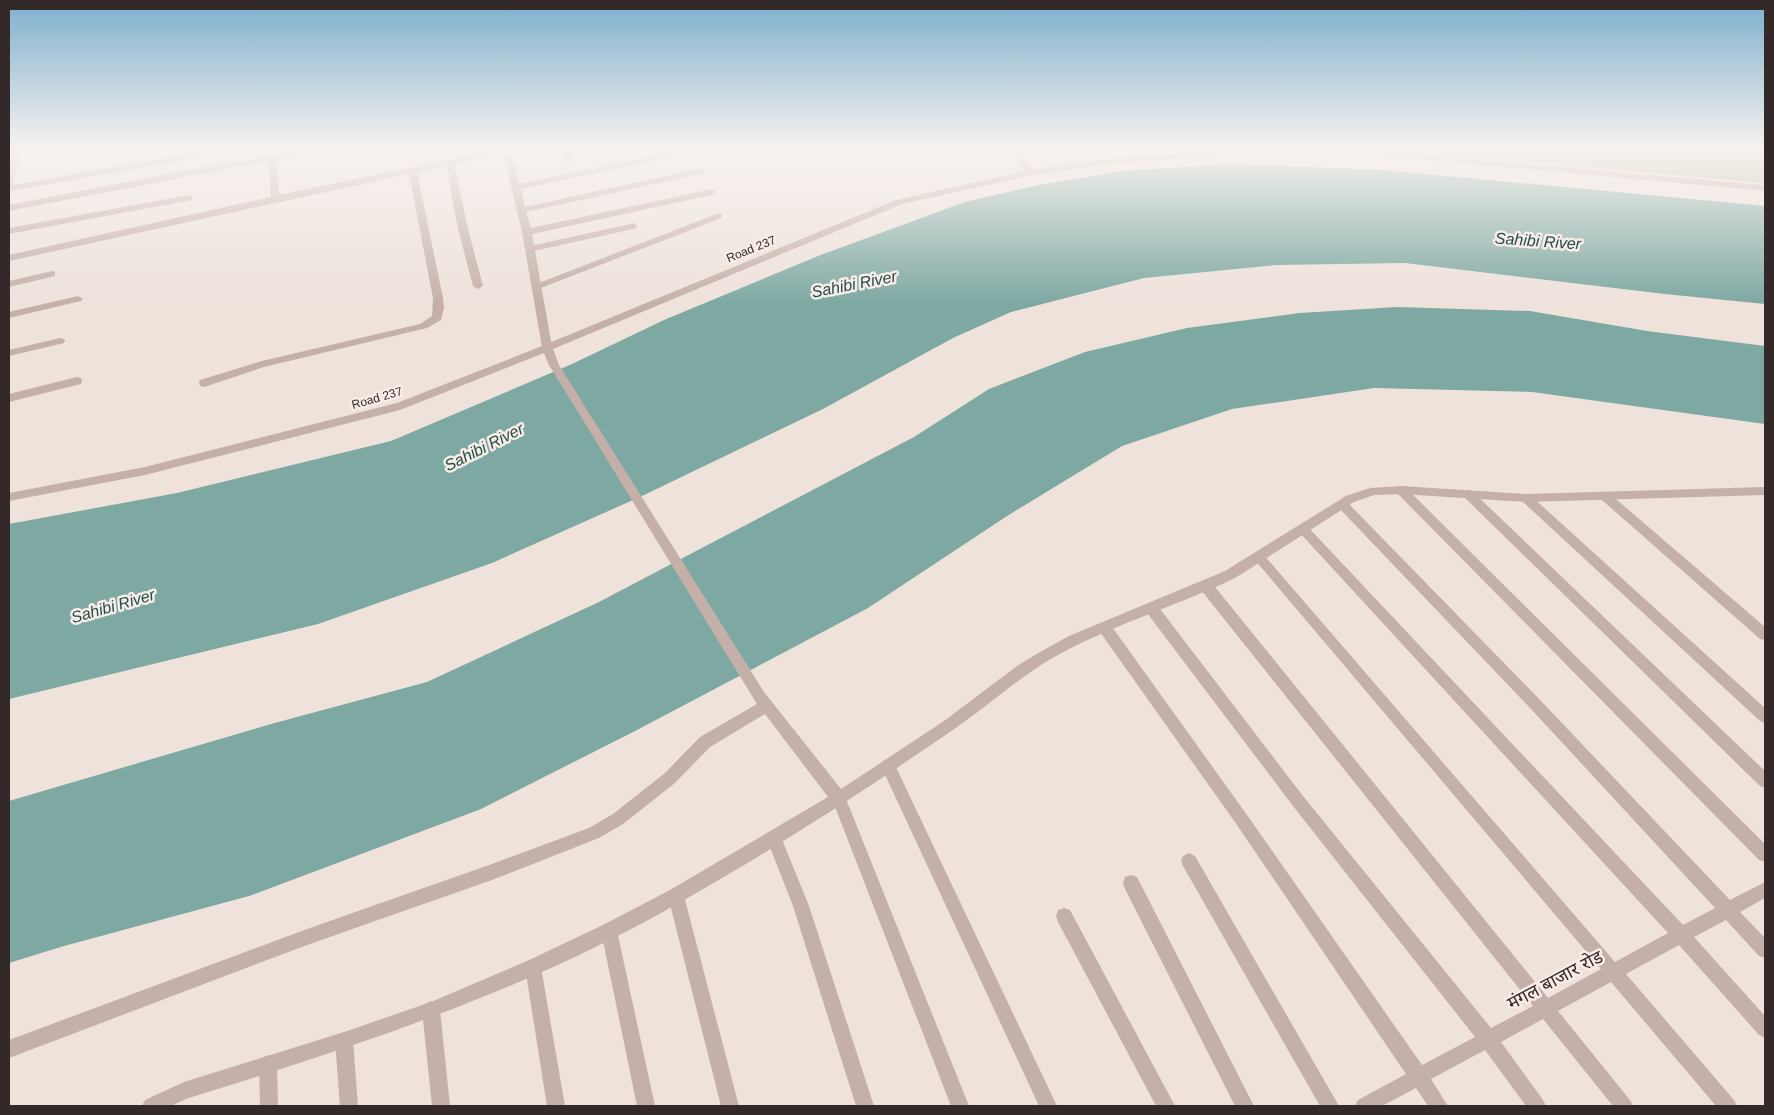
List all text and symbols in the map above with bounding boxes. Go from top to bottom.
water label: Sahibi River [1494,230,1582,253]
street label: Road 237 [724,233,778,265]
water label: Sahibi River [810,267,899,301]
street label: Road 237 [350,384,404,412]
water label: Sahibi River [442,420,527,474]
water label: Sahibi River [69,586,157,626]
street label: मंगल बाजार रोड [1504,946,1606,1013]

